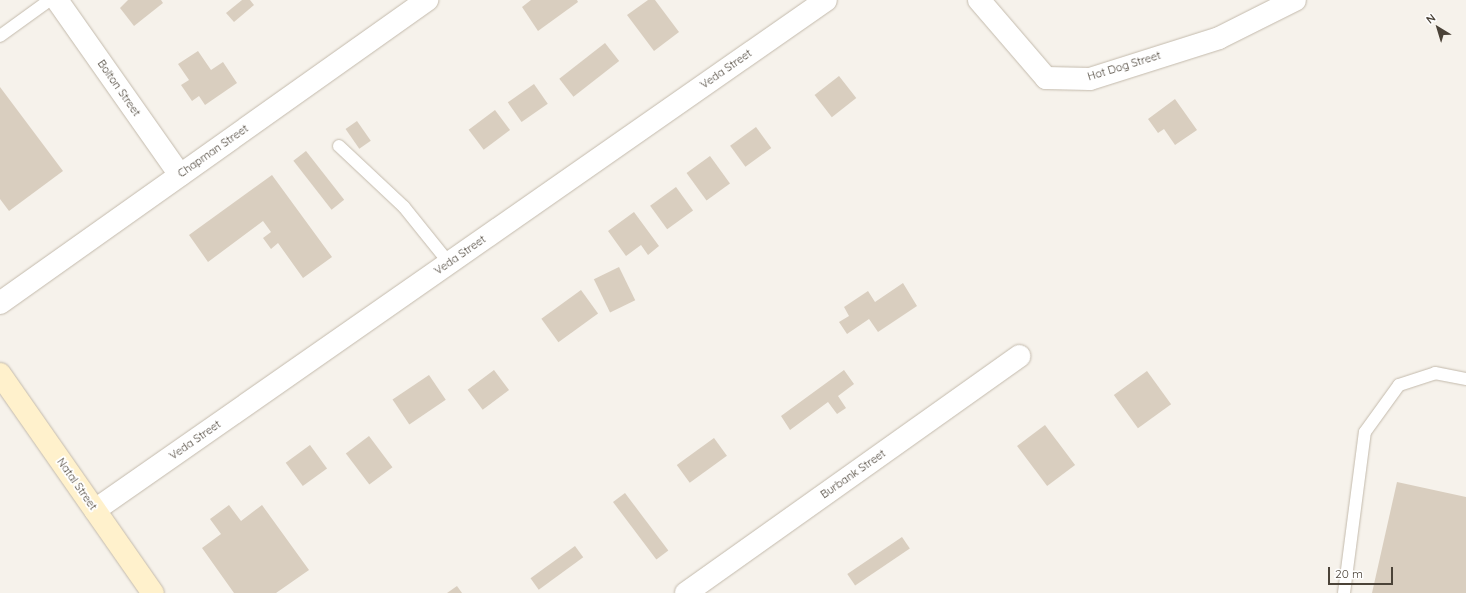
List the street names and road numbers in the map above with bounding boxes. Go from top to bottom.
street label: Veda Street [698,46,754,92]
street label: Hot Dog Street [1086,49,1162,83]
street label: Bolton Street [95,57,143,119]
street label: Chapman Street [175,122,251,180]
street label: Veda Street [432,232,488,278]
street label: Veda Street [167,417,223,463]
street label: Burbank Street [818,447,888,501]
street label: Natal Street [54,455,100,513]

